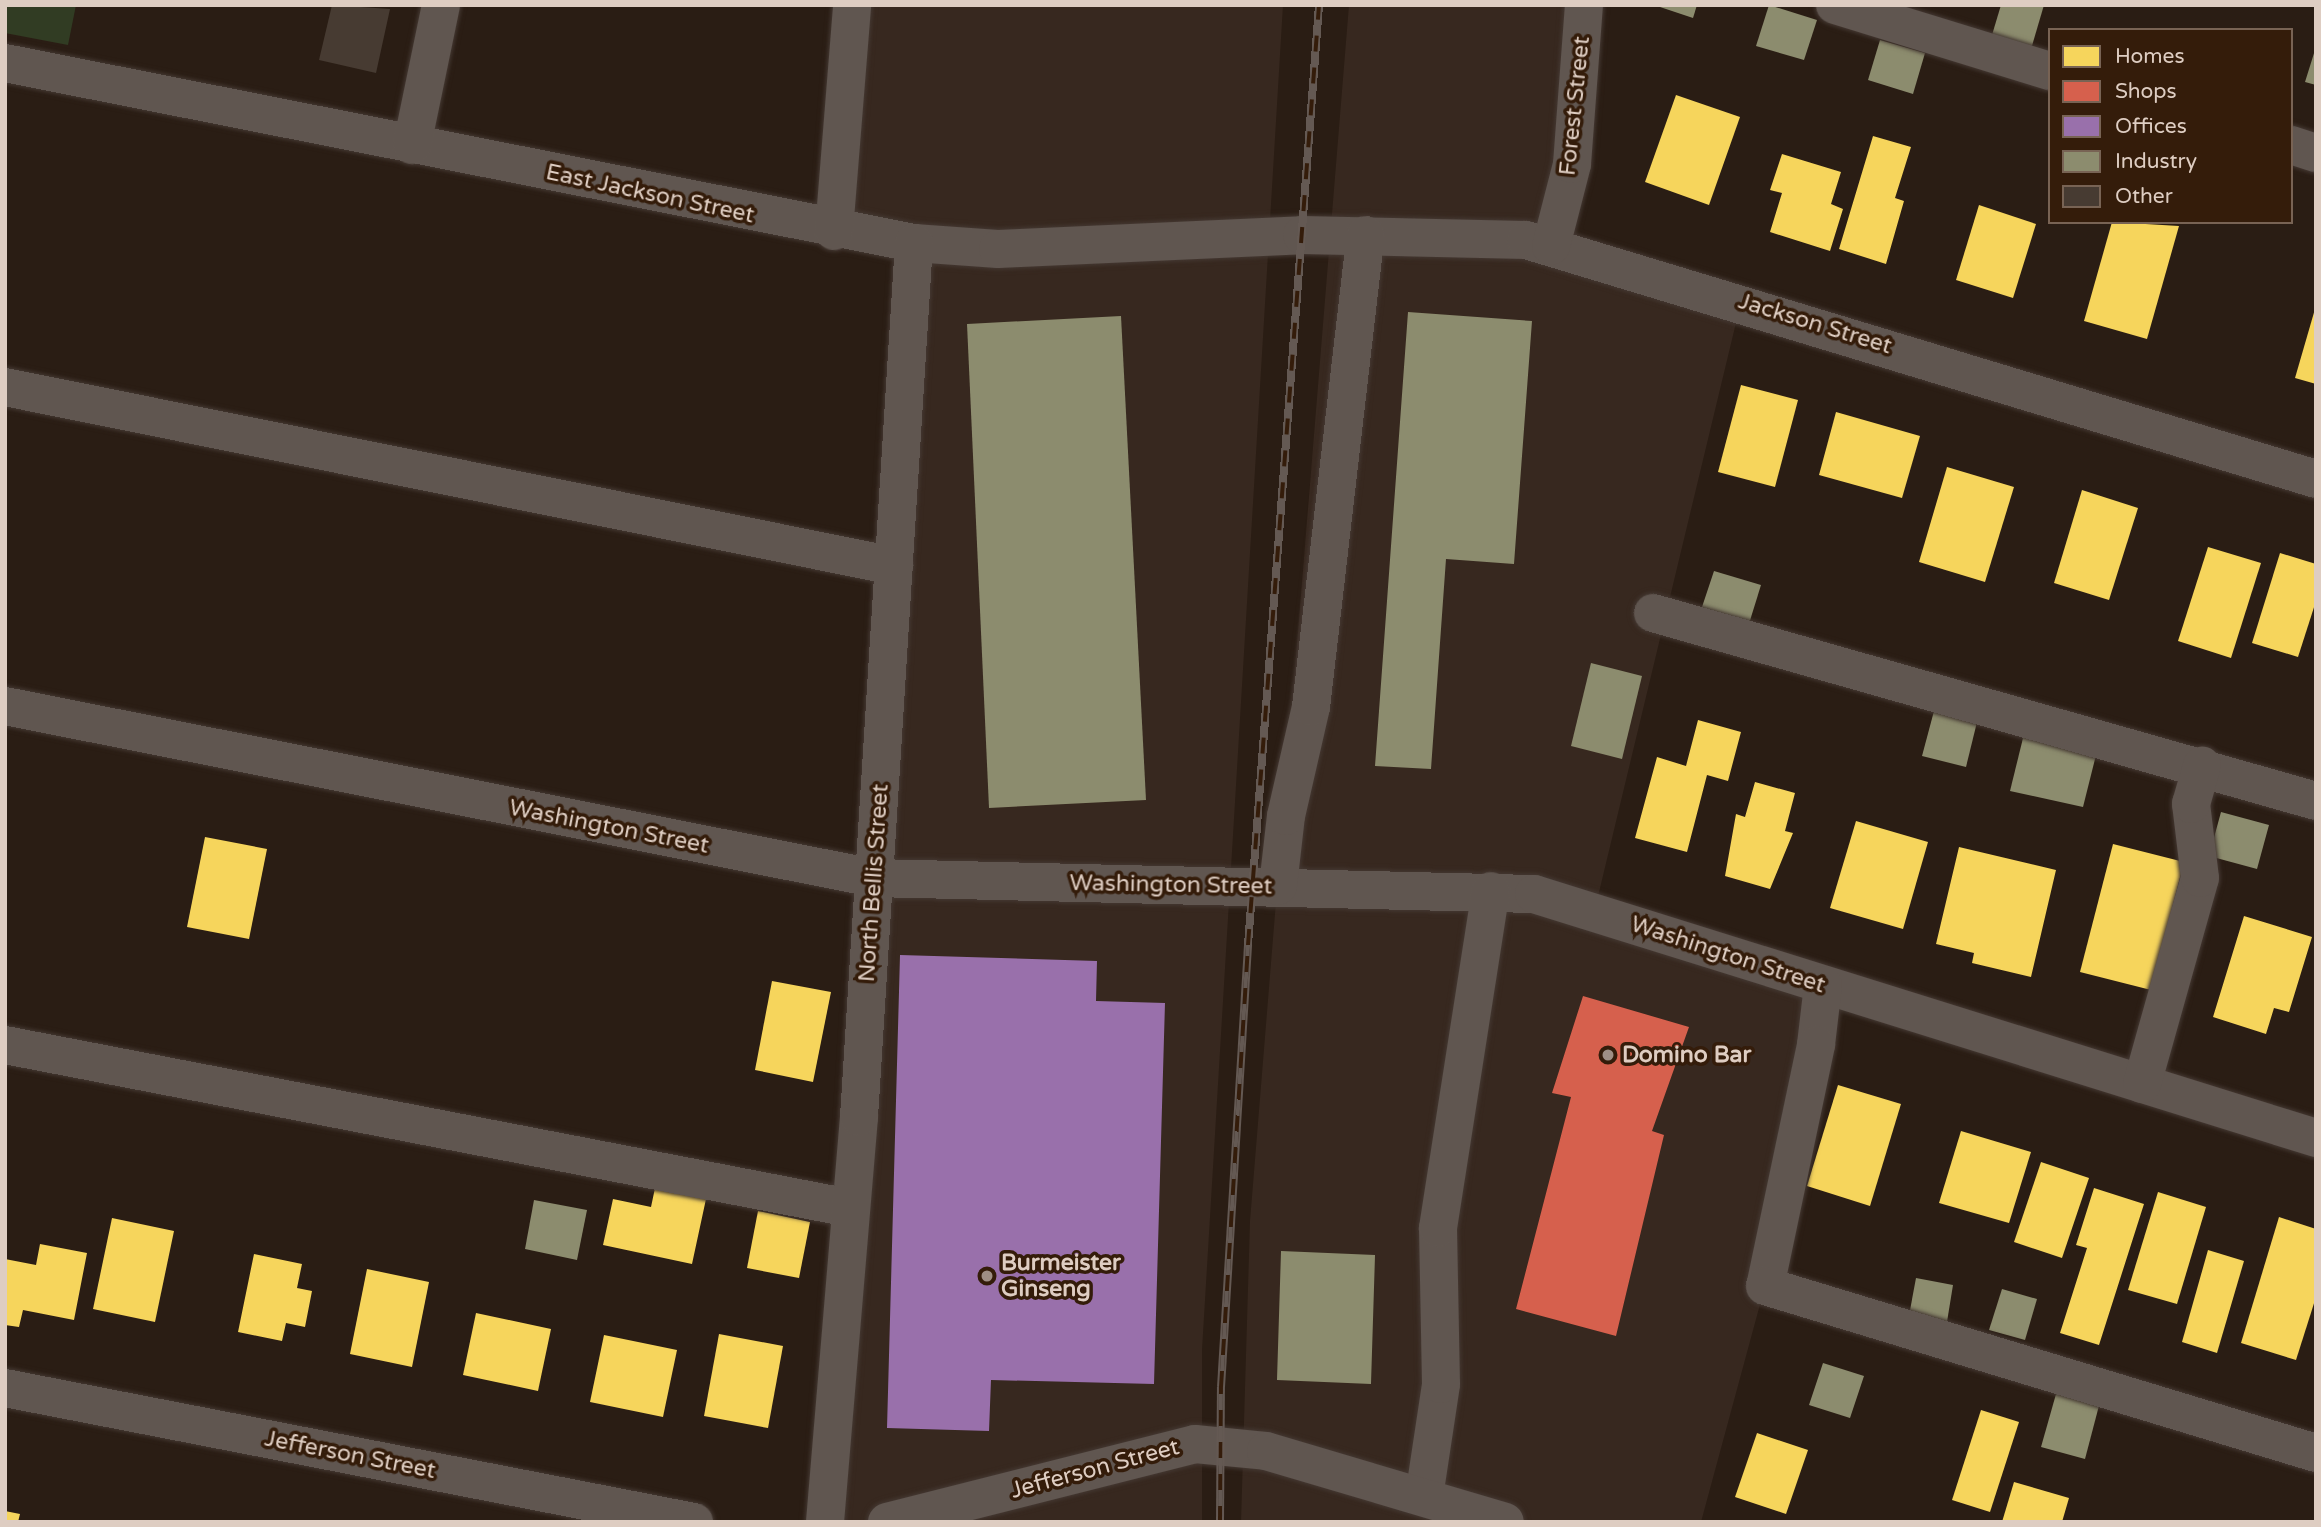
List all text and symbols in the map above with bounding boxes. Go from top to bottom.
legend [2048,28,2293,224]
street label: Forest Street [1554,35,1596,177]
text: Homes [2115,44,2185,69]
text: Shops [2115,79,2177,104]
text: Offices [2115,114,2187,139]
text: Industry [2115,149,2197,174]
street label: East Jackson Street [543,158,757,230]
text: Other [2115,184,2173,209]
street label: Jackson Street [1735,288,1895,360]
street label: North Bellis Street [853,783,895,983]
street label: Washington Street [507,794,711,860]
street label: Washington Street [1069,869,1273,901]
street label: Washington Street [1627,911,1829,999]
place label: Domino Bar [1622,1041,1751,1069]
marker: Domino Bar [1600,1047,1616,1063]
place label: Burmeister Ginseng [1001,1249,1121,1303]
marker: Burmeister Ginseng [979,1268,995,1284]
street label: Jefferson Street [262,1425,438,1485]
street label: Jefferson Street [1008,1433,1182,1505]

